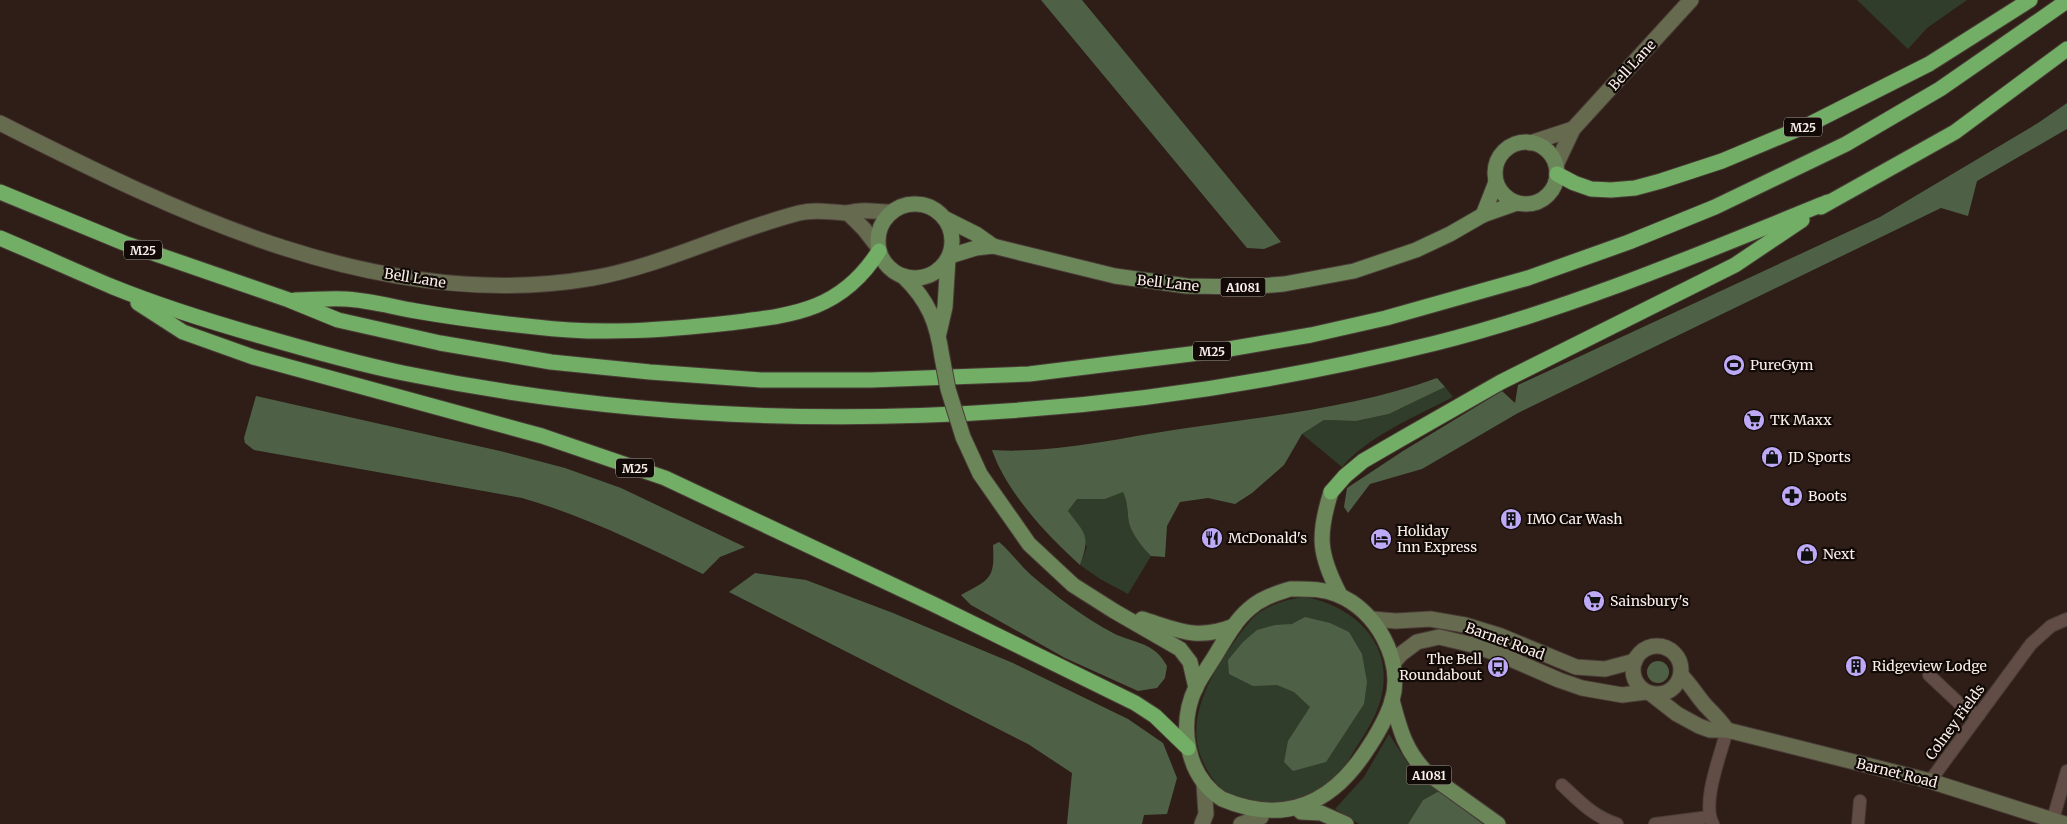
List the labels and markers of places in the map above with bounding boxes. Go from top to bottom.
sports icon: PureGym [1722,353,1746,377]
place label: PureGym [1750,356,1814,374]
supermarket icon: TK Maxx [1742,408,1766,432]
place label: TK Maxx [1770,411,1832,429]
shop icon: JD Sports [1760,445,1784,469]
place label: JD Sports [1787,448,1851,466]
pharmacy icon: Boots [1780,484,1804,508]
place label: Boots [1808,487,1847,505]
building icon: IMO Car Wash [1499,507,1523,531]
place label: IMO Car Wash [1527,510,1622,528]
place label: Holiday Inn Express [1397,522,1477,556]
restaurant icon: McDonald's [1200,526,1224,550]
hotel icon: Holiday Inn Express [1369,527,1393,551]
place label: McDonald's [1228,529,1307,547]
shop icon: Next [1795,542,1819,566]
place label: Next [1823,545,1855,563]
supermarket icon: Sainsbury's [1582,589,1606,613]
place label: Sainsbury's [1610,592,1689,610]
place label: The Bell Roundabout [1399,650,1483,684]
building icon: Ridgeview Lodge [1844,654,1868,678]
bus stop icon: The Bell Roundabout [1486,655,1510,679]
place label: Ridgeview Lodge [1872,657,1987,675]

